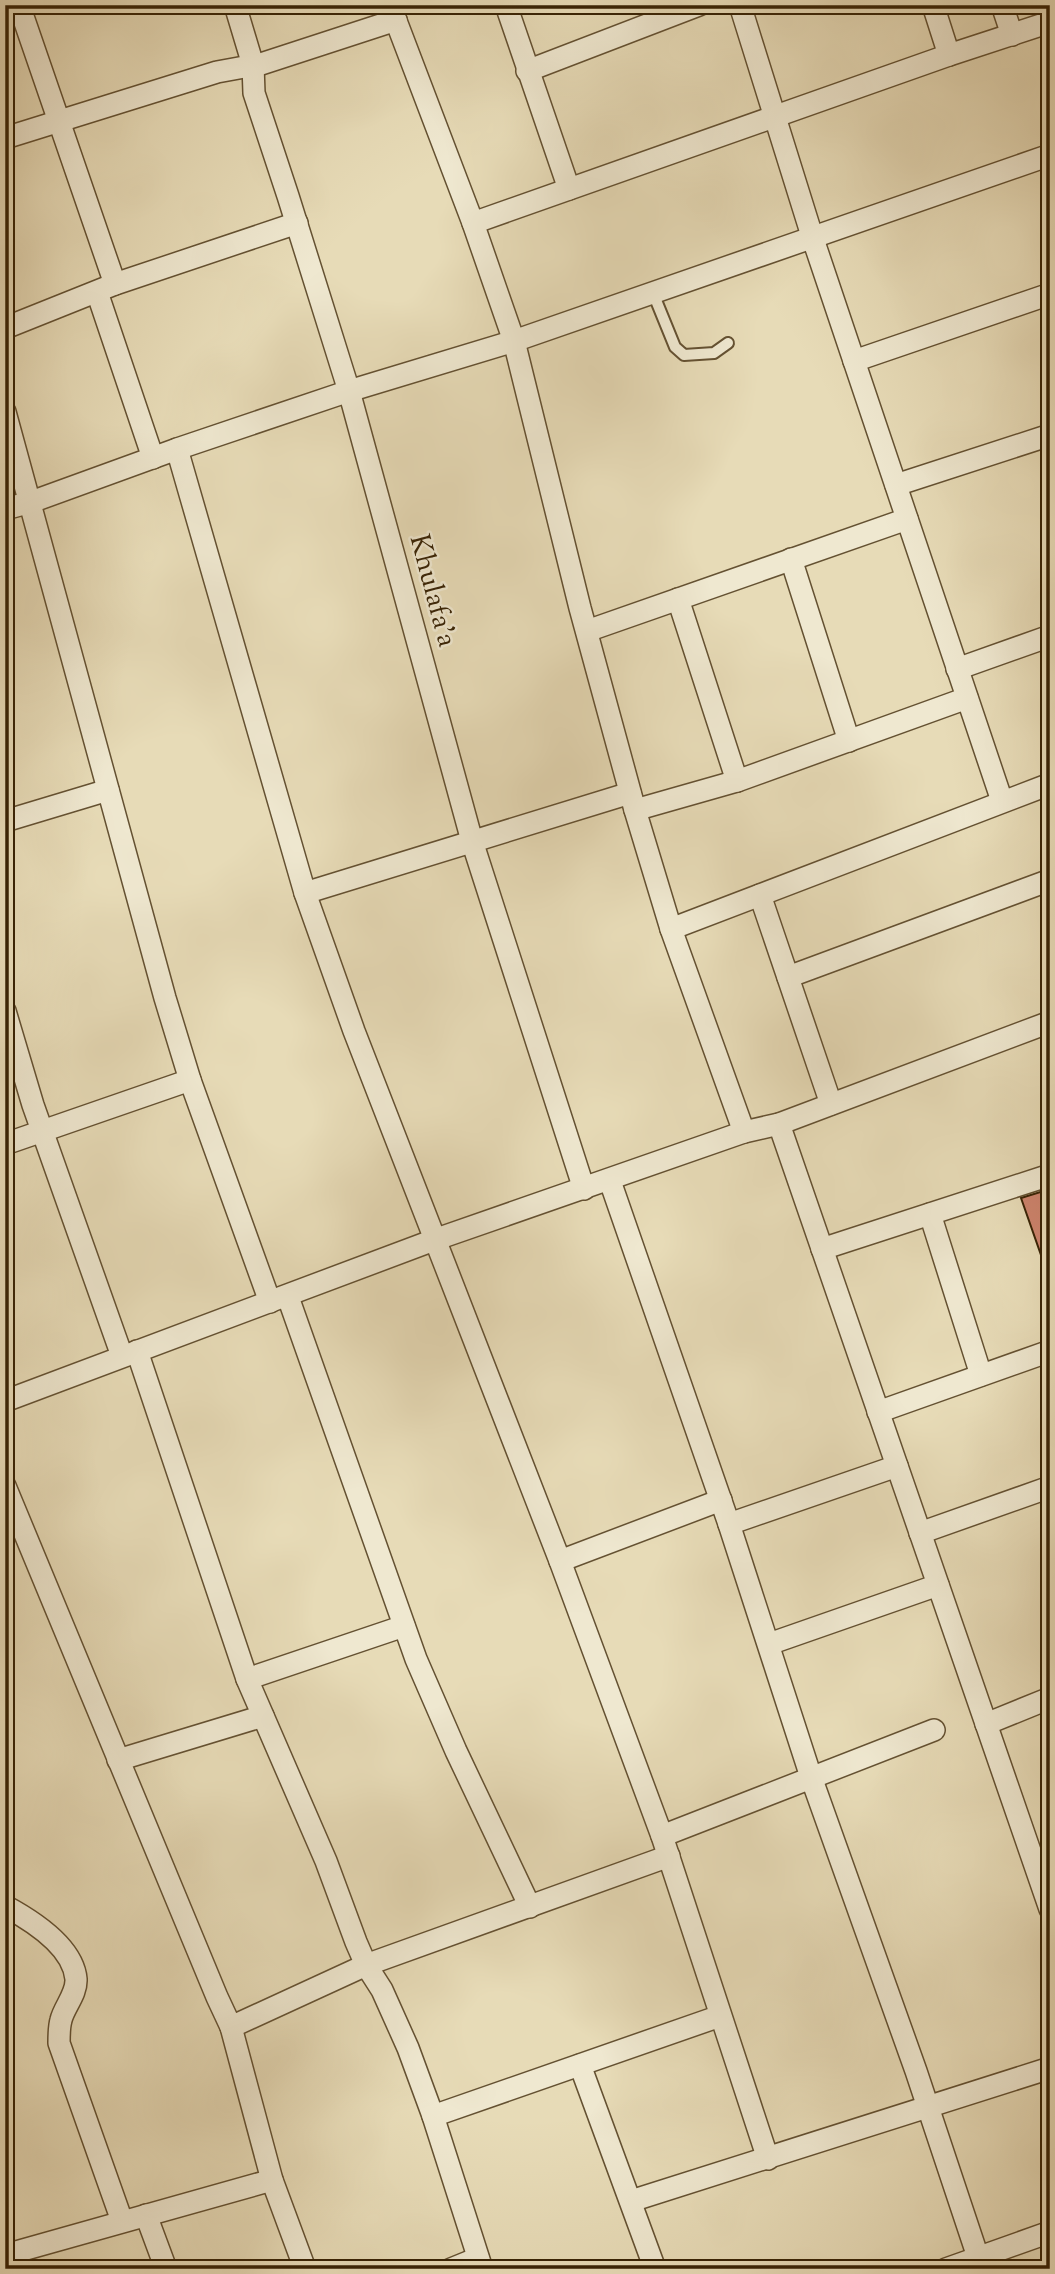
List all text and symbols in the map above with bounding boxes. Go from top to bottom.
street label: Khulafa'a [398,530,466,652]

